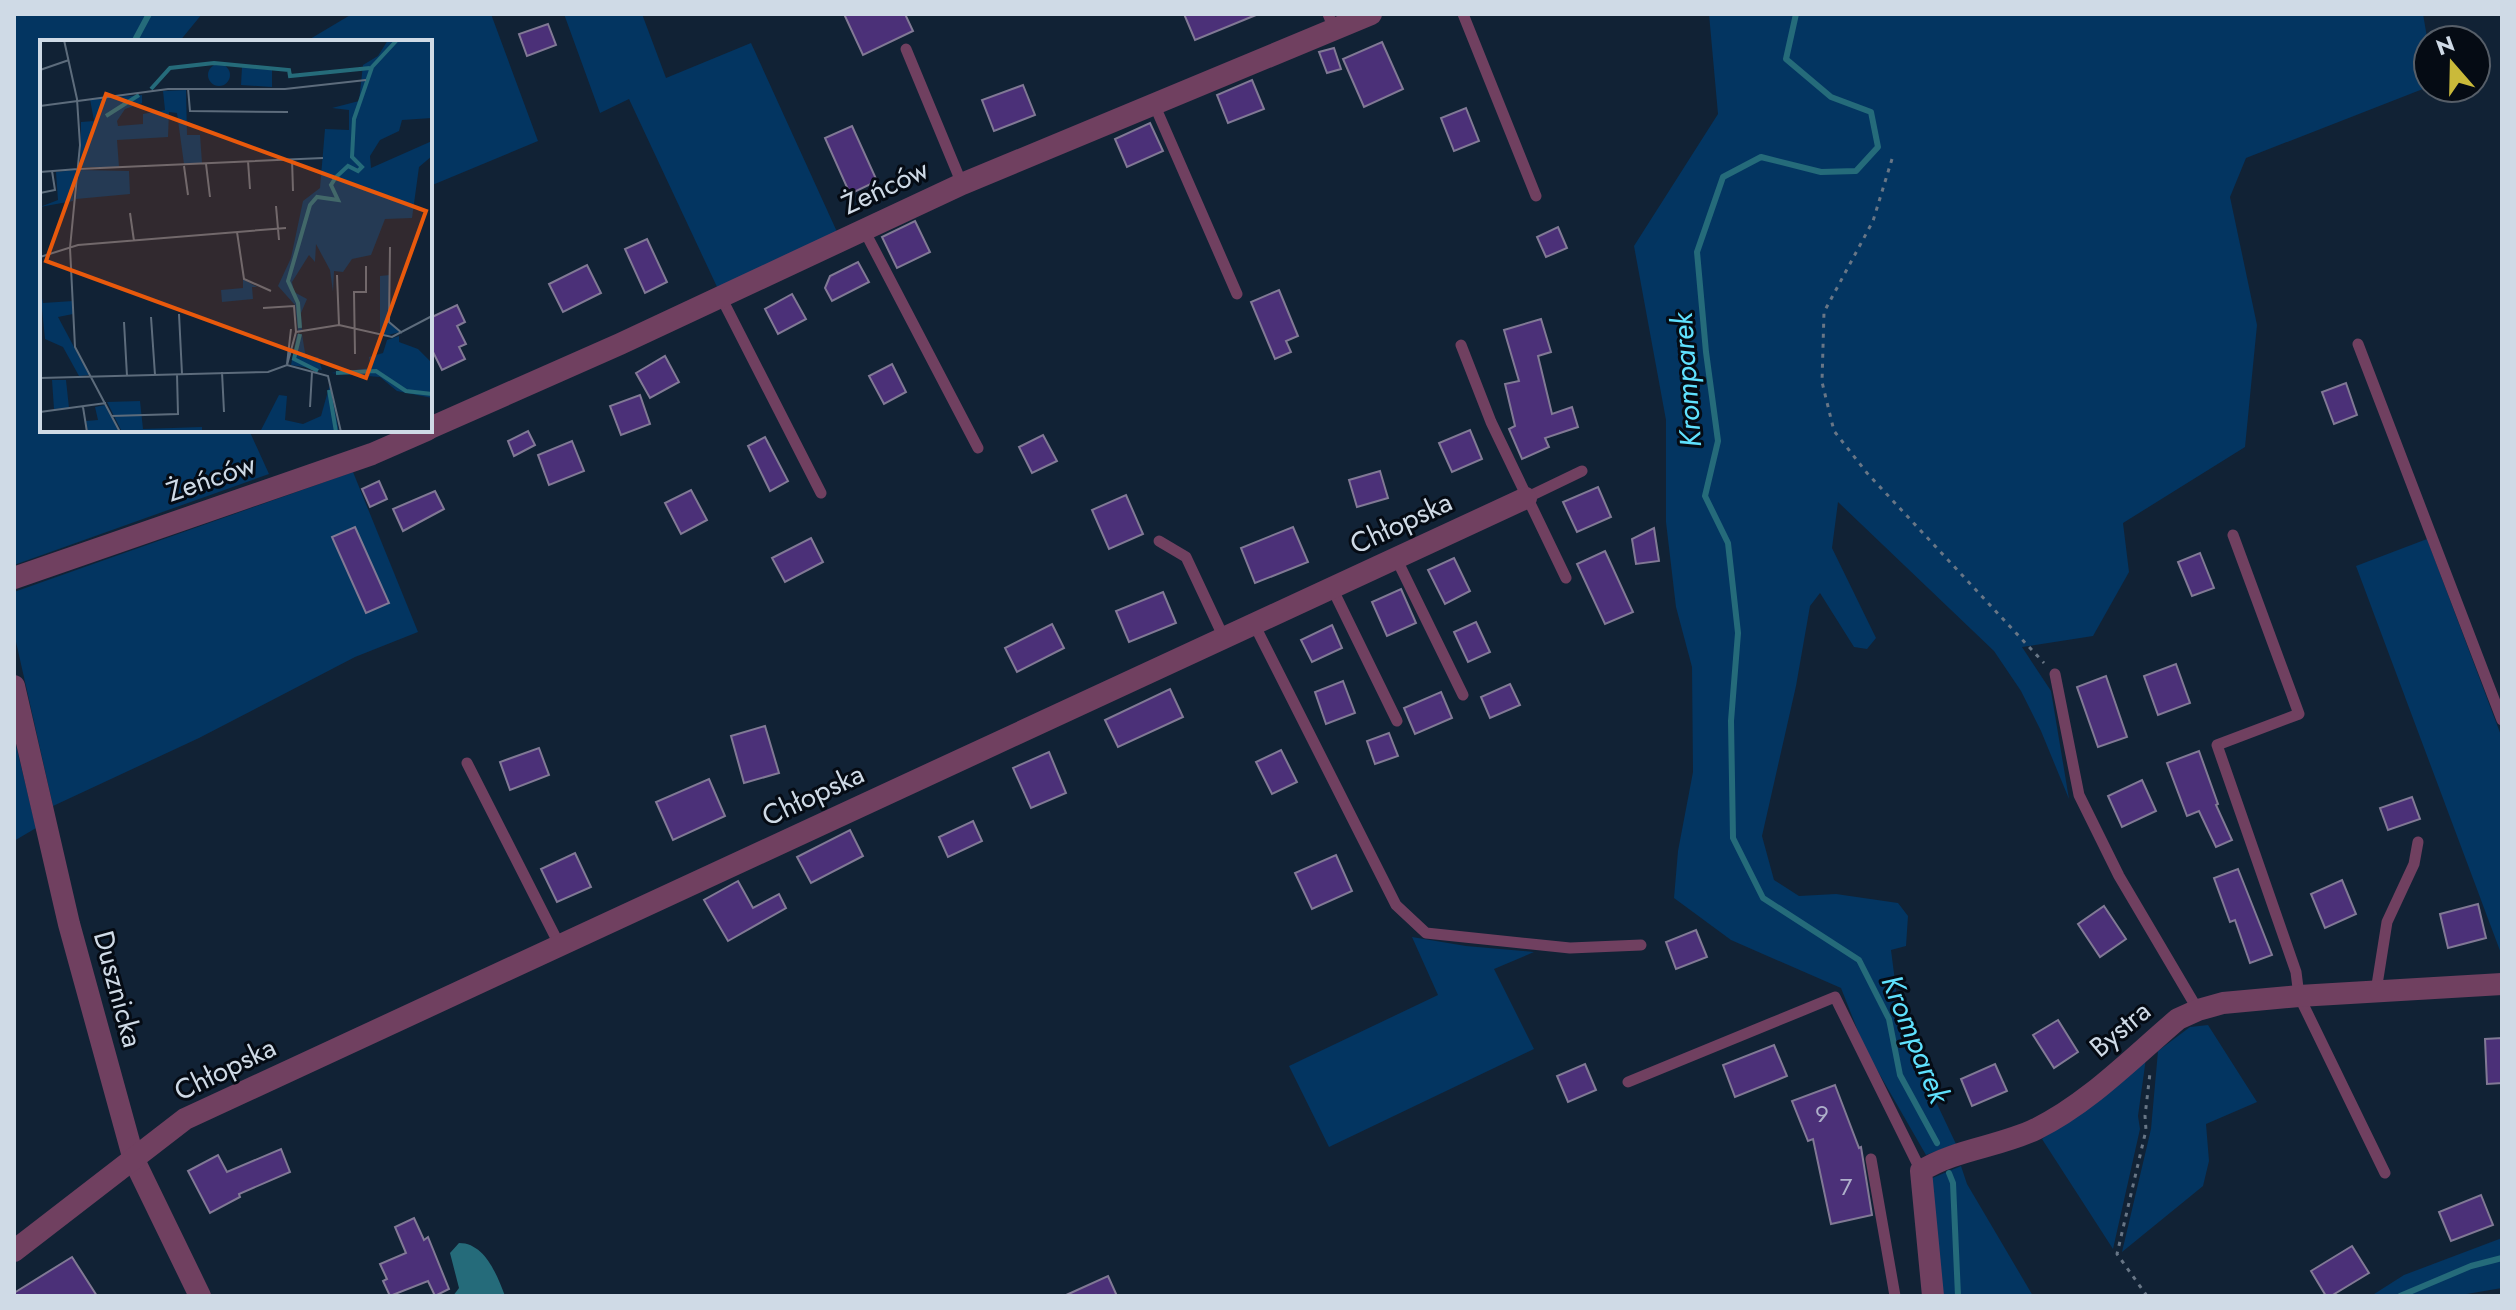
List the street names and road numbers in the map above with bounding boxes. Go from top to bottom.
street label: Żeńców [835,149,935,225]
street label: Żeńców [161,444,261,512]
street label: Chłopska [1343,481,1459,565]
street label: Chłopska [755,753,871,837]
street label: Dusznicka [83,926,153,1052]
street label: Bystra [2080,991,2160,1067]
street label: Chłopska [167,1027,283,1111]

